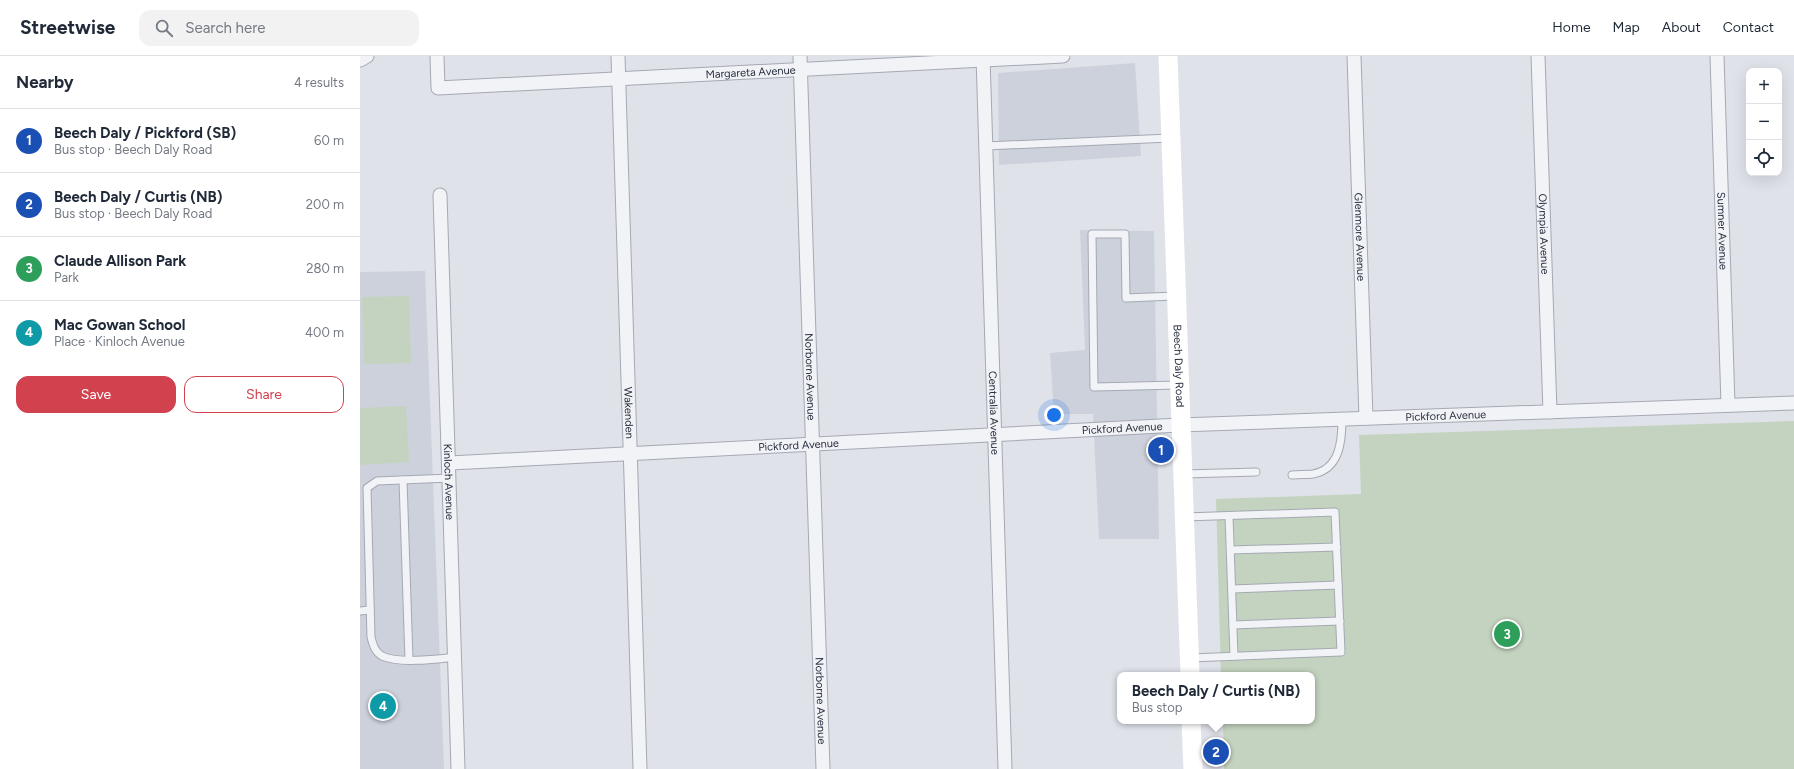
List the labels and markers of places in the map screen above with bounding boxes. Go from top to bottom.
pin: 1 [1148,435,1174,465]
pin: 3 [1494,619,1520,649]
pin: 4 [370,691,396,721]
pin: 2 [1203,737,1229,767]

